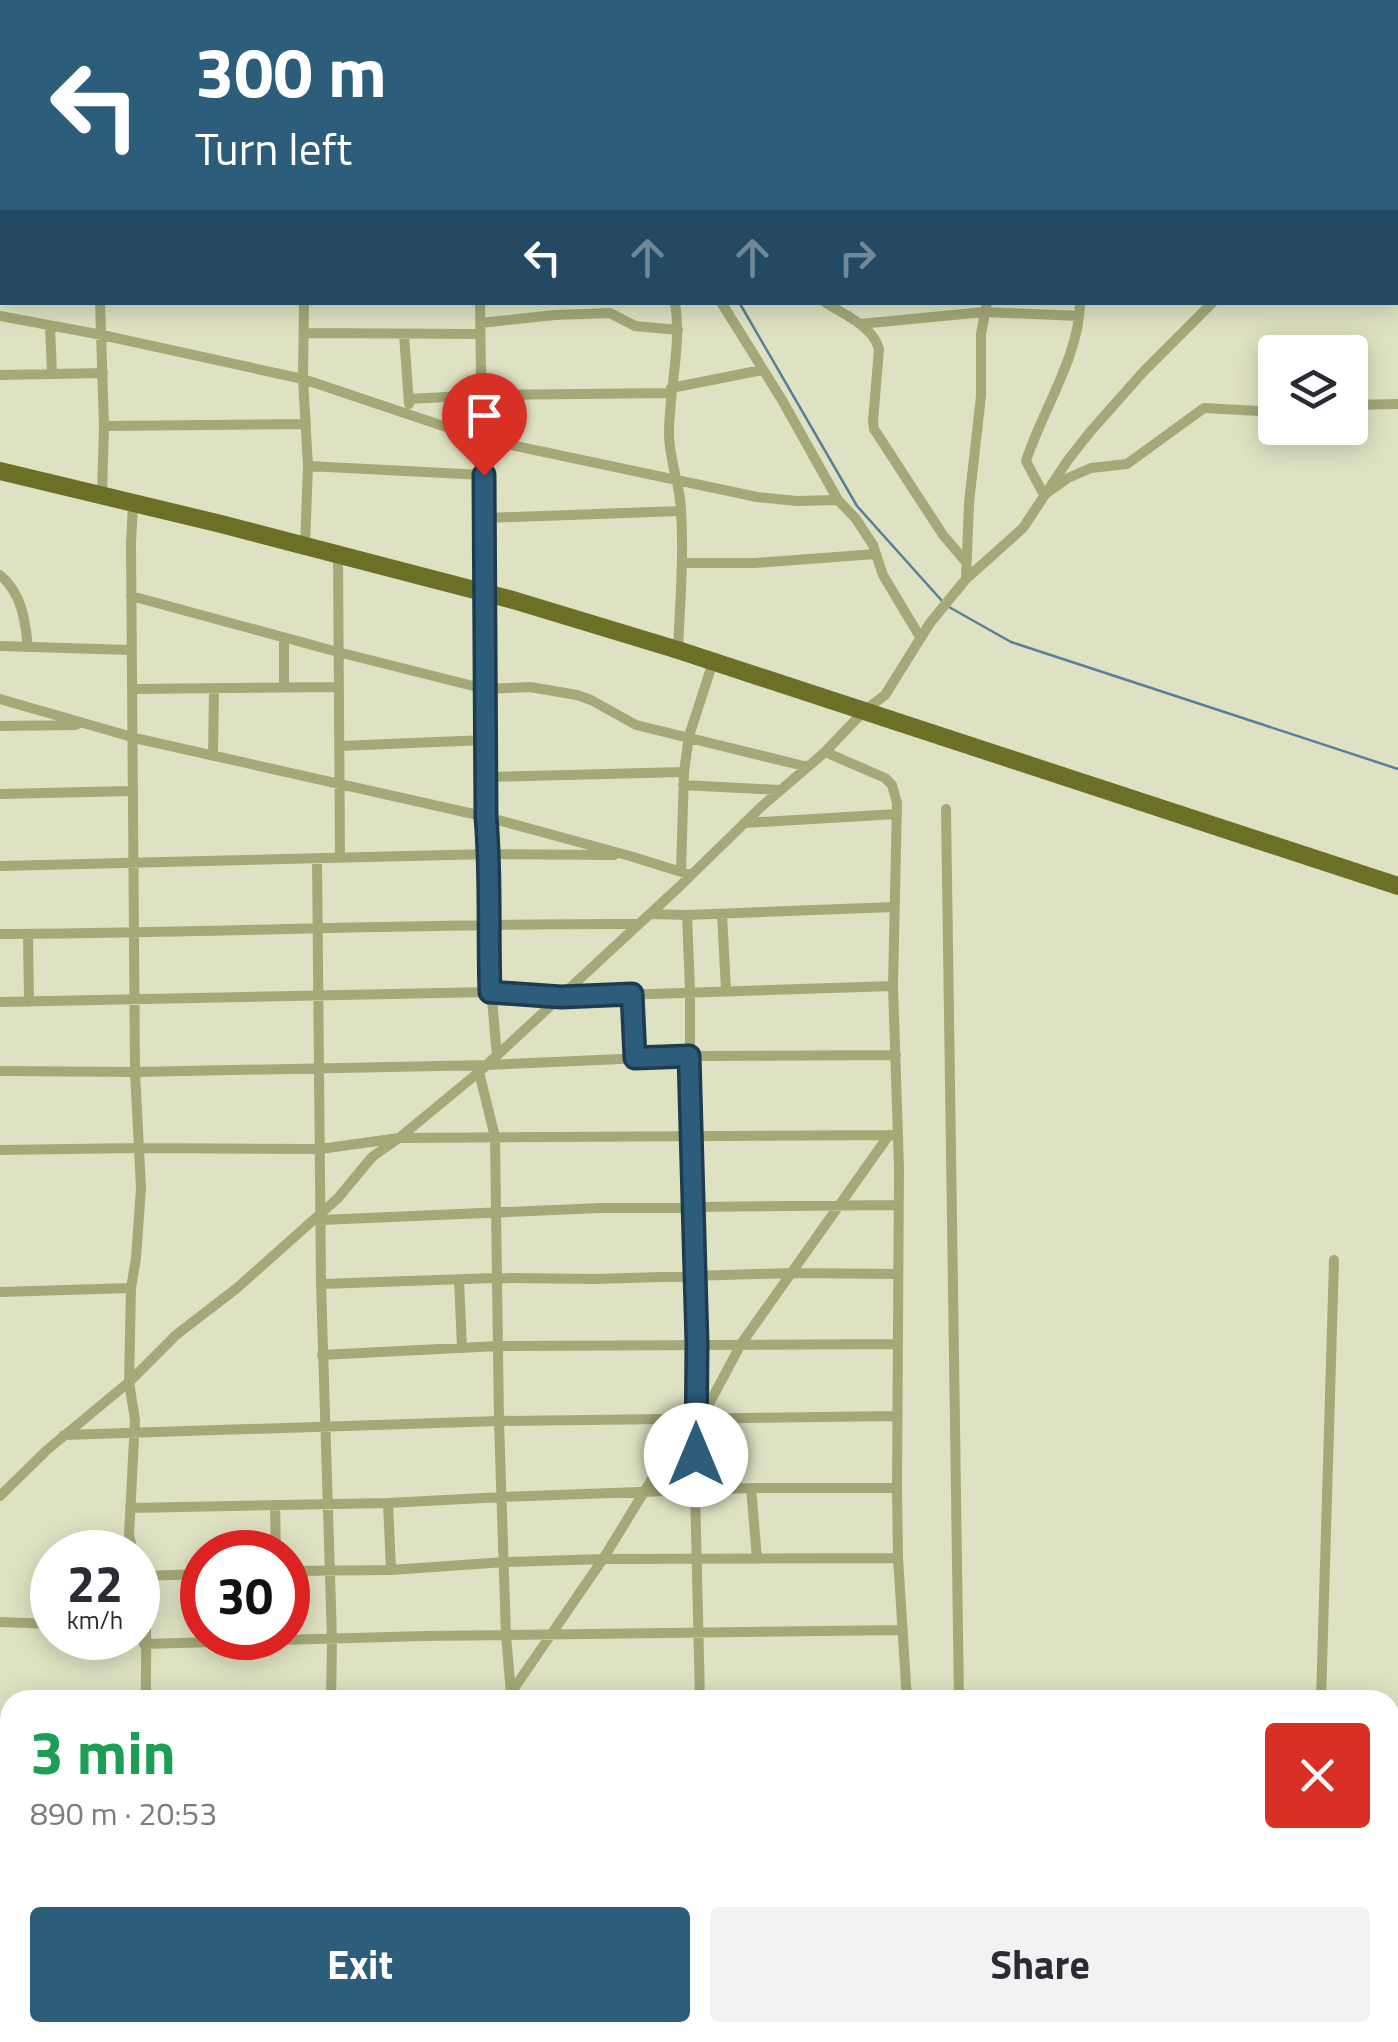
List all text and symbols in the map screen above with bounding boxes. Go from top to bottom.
text: 300 m [195,18,387,124]
icon: left [30,40,160,170]
text: Turn left [195,114,352,182]
icon: left [515,230,570,285]
icon: ahead [620,230,675,285]
icon: ahead [725,230,780,285]
icon: right [830,230,885,285]
map controls [1258,335,1368,445]
button: layers [1258,335,1368,445]
pin [442,373,527,476]
icon: arrive [457,388,512,443]
position arrow [644,1403,748,1507]
speed limit sign: 30 [180,1530,310,1660]
text: 22 [67,1545,123,1621]
text: km/h [67,1601,123,1639]
text: 3 min [30,1706,176,1797]
button: close [1265,1723,1370,1828]
text: 890 m · 20:53 [30,1789,217,1837]
button: Exit [30,1907,690,2022]
button: Share [710,1907,1370,2022]

